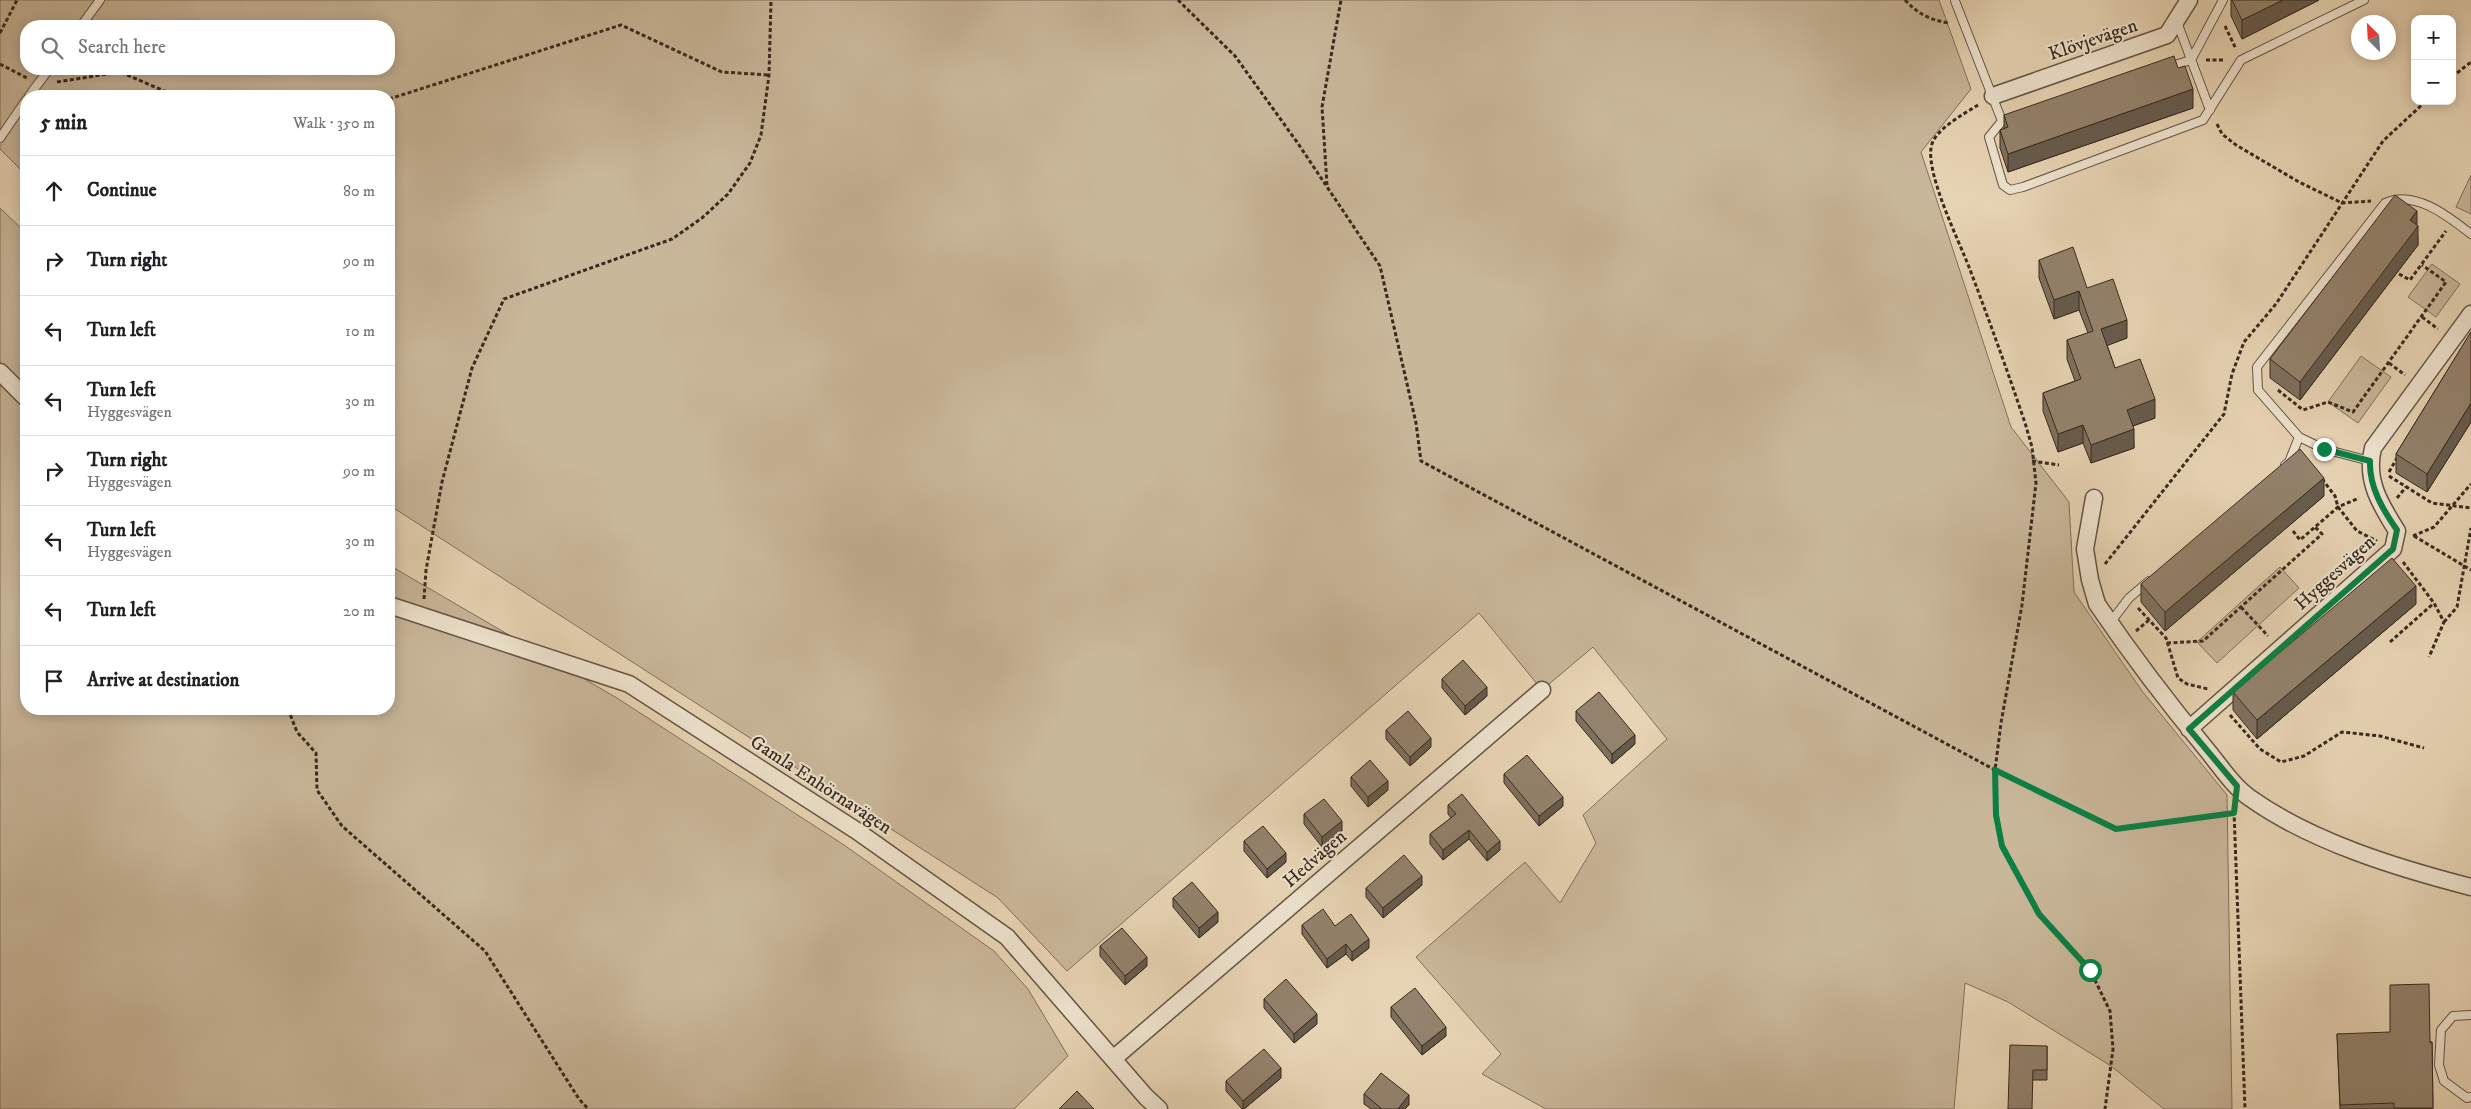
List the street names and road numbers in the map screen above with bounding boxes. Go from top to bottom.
street label: Klövjevägen [2046,14,2141,66]
street label: Hyggesvägen [2290,531,2380,615]
street label: Gamla Enhörnavägen [746,731,896,839]
street label: Hedvägen [1279,825,1351,893]

